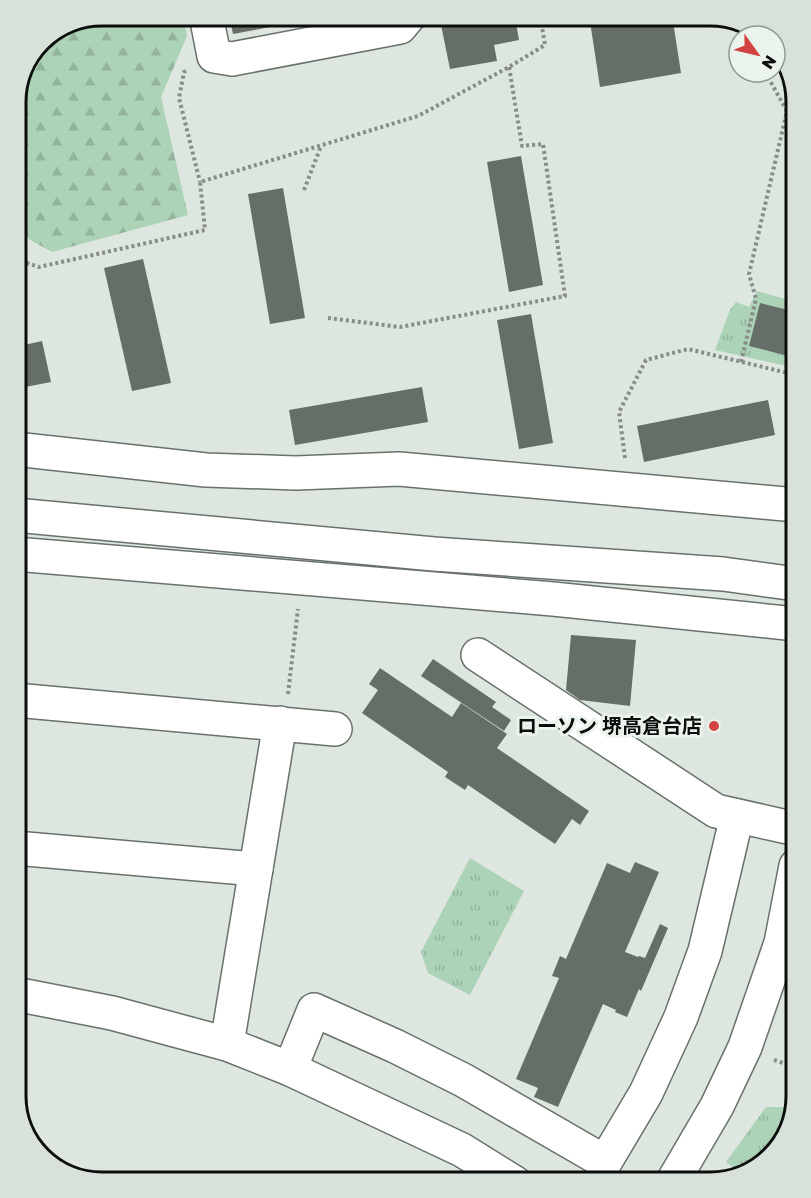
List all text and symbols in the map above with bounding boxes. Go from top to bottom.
north arrow [727,24,787,84]
text: N [758,52,781,73]
place label: ローソン 堺高倉台店 [517,713,702,737]
marker: ローソン 堺高倉台店 [707,719,721,733]

